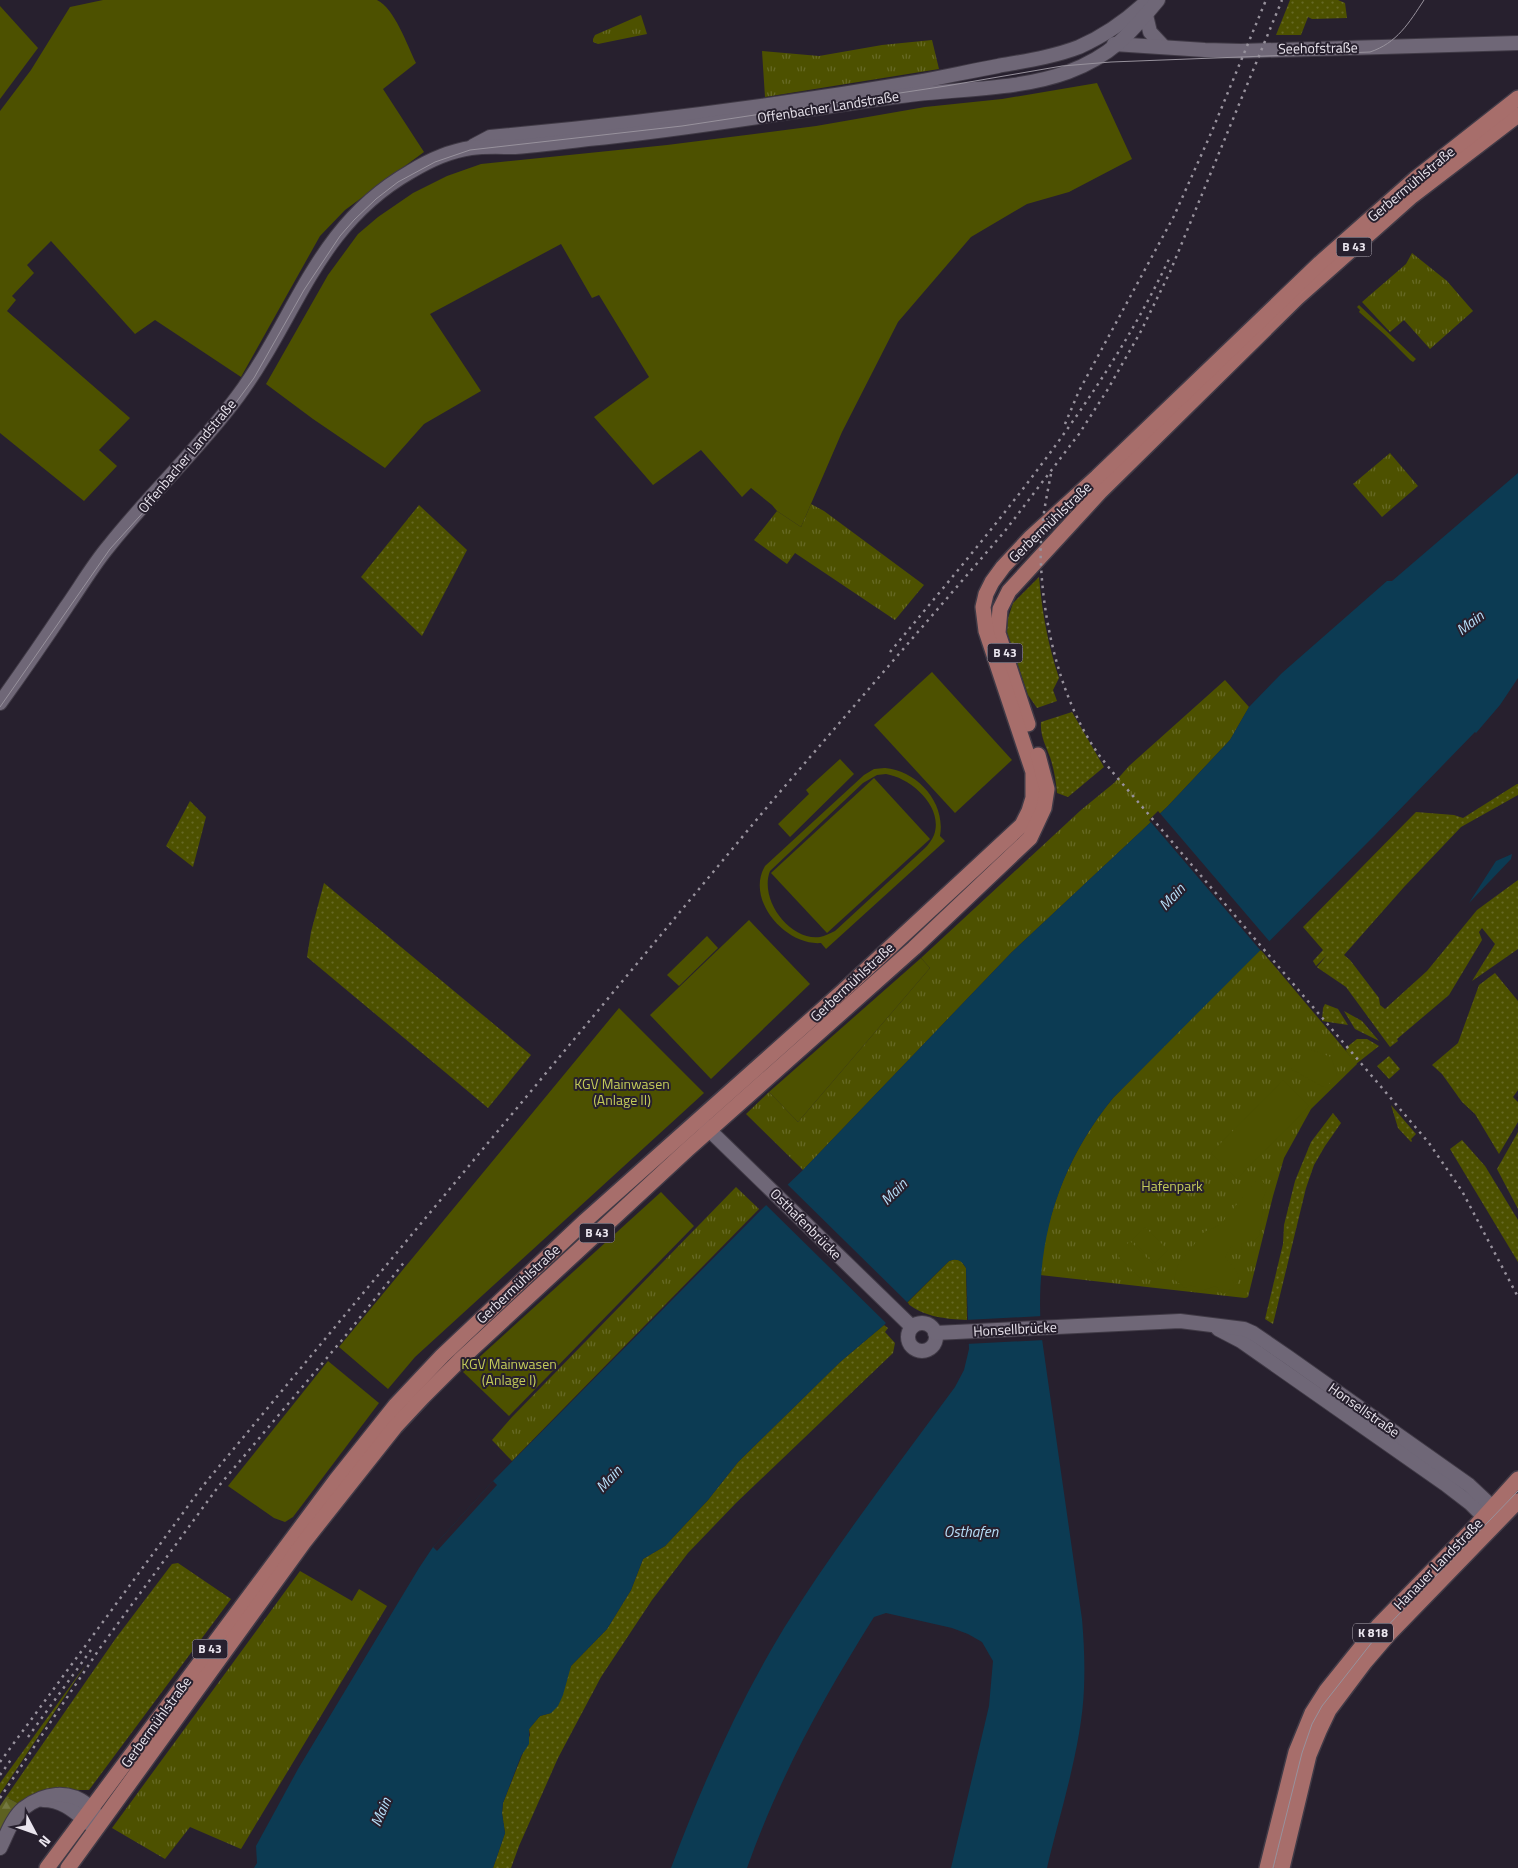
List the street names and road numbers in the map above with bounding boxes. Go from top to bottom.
street label: Seehofstraße [1278,36,1358,59]
street label: Offenbacher Landstraße [756,85,900,128]
street label: Gerbermühlstraße [1363,141,1459,226]
road number: B 43 [1336,238,1372,256]
street label: Offenbacher Landstraße [133,394,241,517]
street label: Gerbermühlstraße [1003,477,1096,567]
road number: B 43 [988,644,1022,662]
street label: Gerbermühlstraße [805,937,898,1026]
street label: Osthafenbrücke [766,1183,847,1264]
road number: B 43 [580,1224,614,1242]
street label: Gerbermühlstraße [471,1239,564,1328]
street label: Honsellbrücke [973,1316,1057,1341]
street label: Honsellstraße [1324,1377,1404,1442]
street label: Hanauer Landstraße [1388,1513,1487,1614]
road number: K 818 [1353,1624,1393,1642]
road number: B 43 [192,1640,228,1658]
street label: Gerbermühlstraße [115,1672,196,1772]

